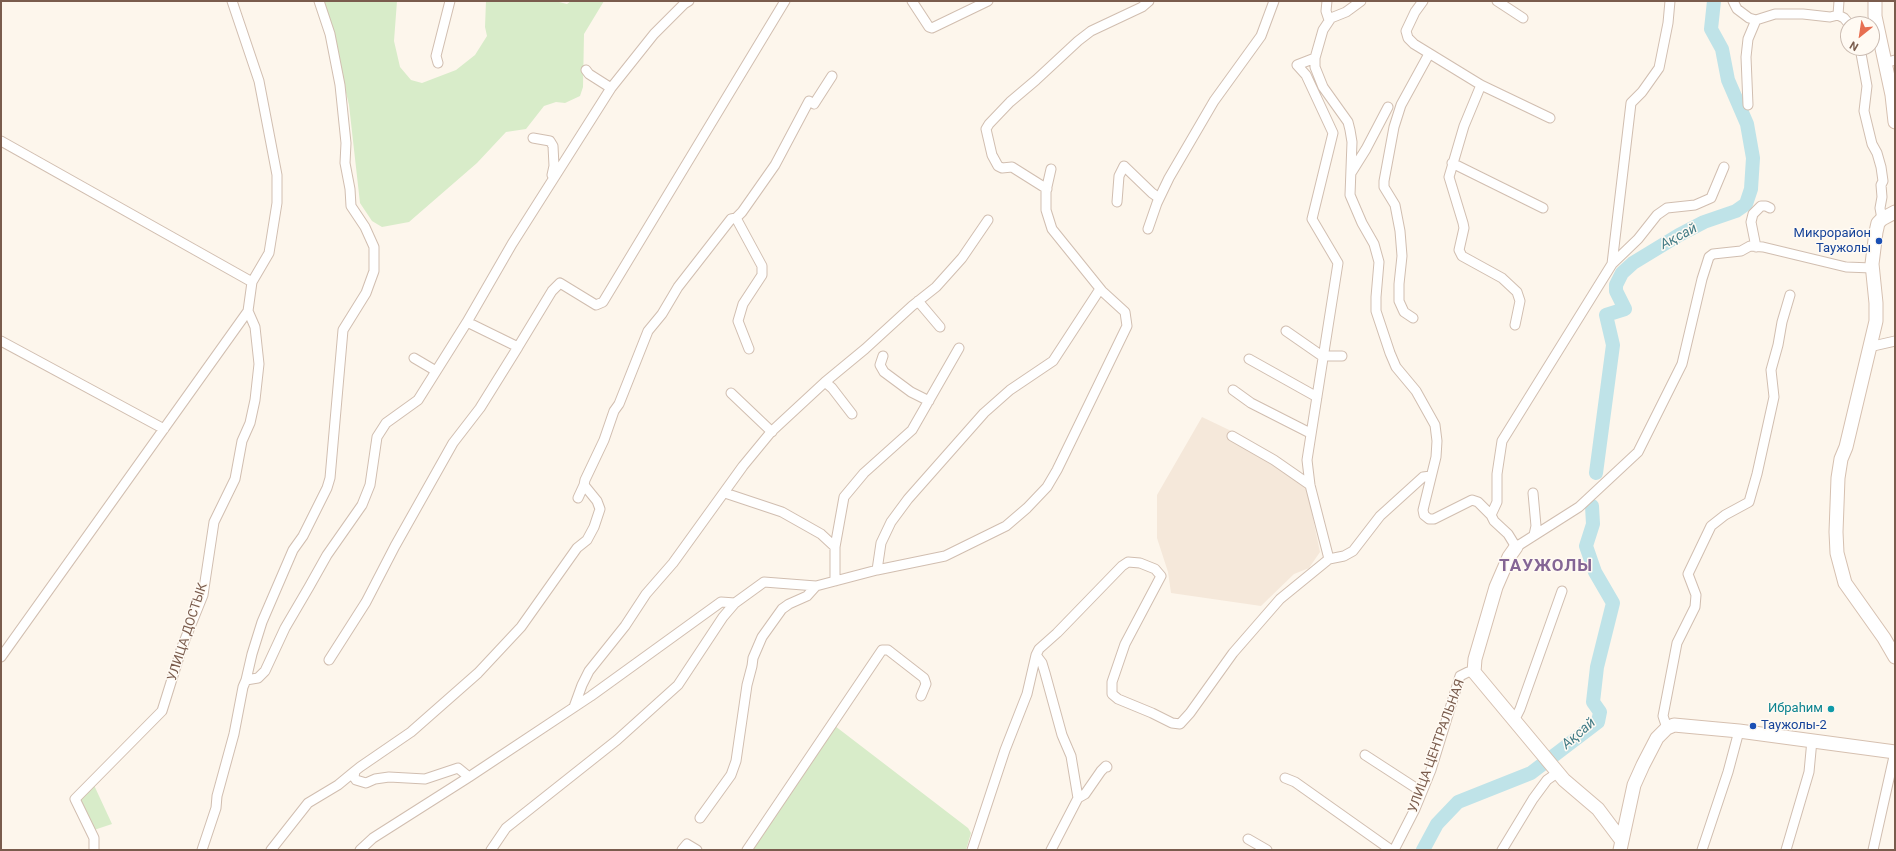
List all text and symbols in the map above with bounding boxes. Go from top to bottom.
north arrow [1840,16,1880,56]
text: N [1848,38,1861,54]
water label: Ақсай [1658,220,1700,254]
place label: Микрорайон Таужолы [1794,226,1871,257]
marker: Микрорайон Таужолы [1874,236,1884,246]
district label: ТАУЖОЛЫ [1499,557,1593,577]
street label: УЛИЦА ДОСТЫК [165,581,211,683]
street label: УЛИЦА ЦЕНТРАЛЬНАЯ [1406,677,1468,815]
place label: Ибраһим [1768,701,1823,717]
marker: Ибраһим [1826,704,1836,714]
water label: Ақсай [1559,715,1599,753]
place label: Таужолы-2 [1761,718,1827,734]
marker: Таужолы-2 [1748,721,1758,731]

